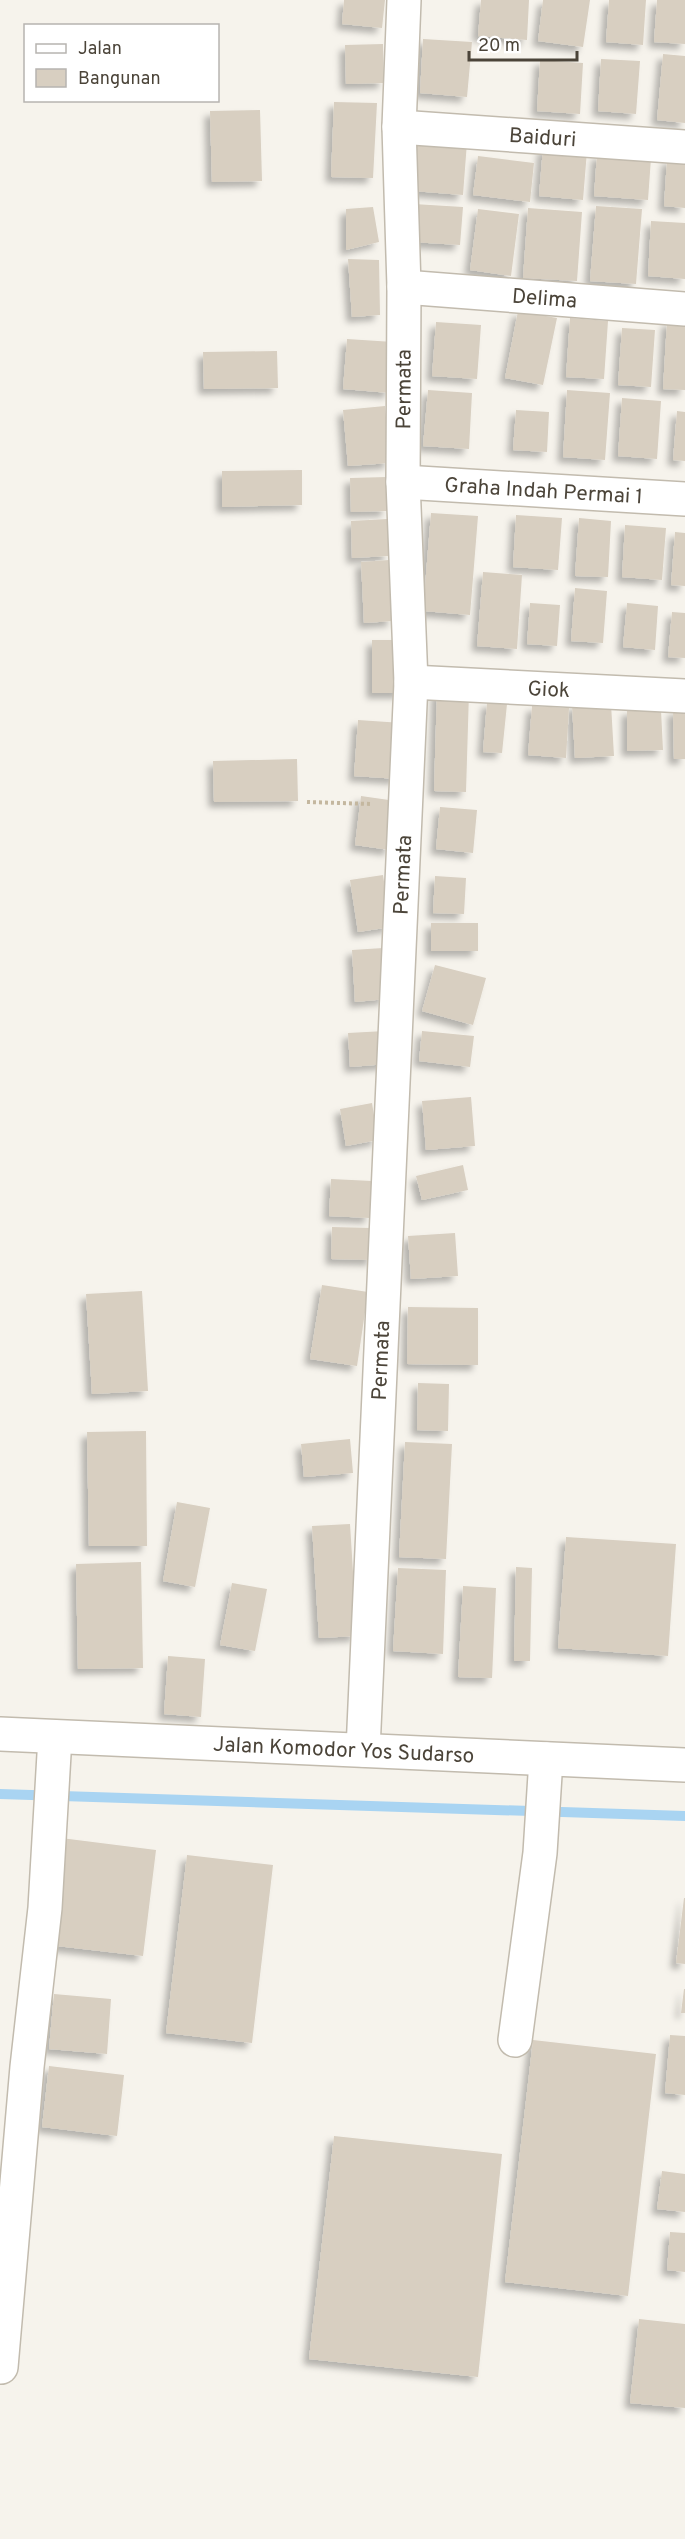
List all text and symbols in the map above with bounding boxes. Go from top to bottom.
legend [24,24,219,102]
scale bar [469,24,577,62]
text: 20 m [478,35,520,58]
text: Jalan [78,38,122,61]
text: Bangunan [78,68,161,91]
street label: Baiduri [508,123,577,154]
street label: Delima [511,283,578,316]
street label: Permata [391,349,419,429]
street label: Graha Indah Permai 1 [444,473,644,511]
street label: Giok [527,676,571,705]
street label: Permata [389,834,419,916]
street label: Permata [367,1320,397,1401]
street label: Jalan Komodor Yos Sudarso [212,1732,475,1770]

